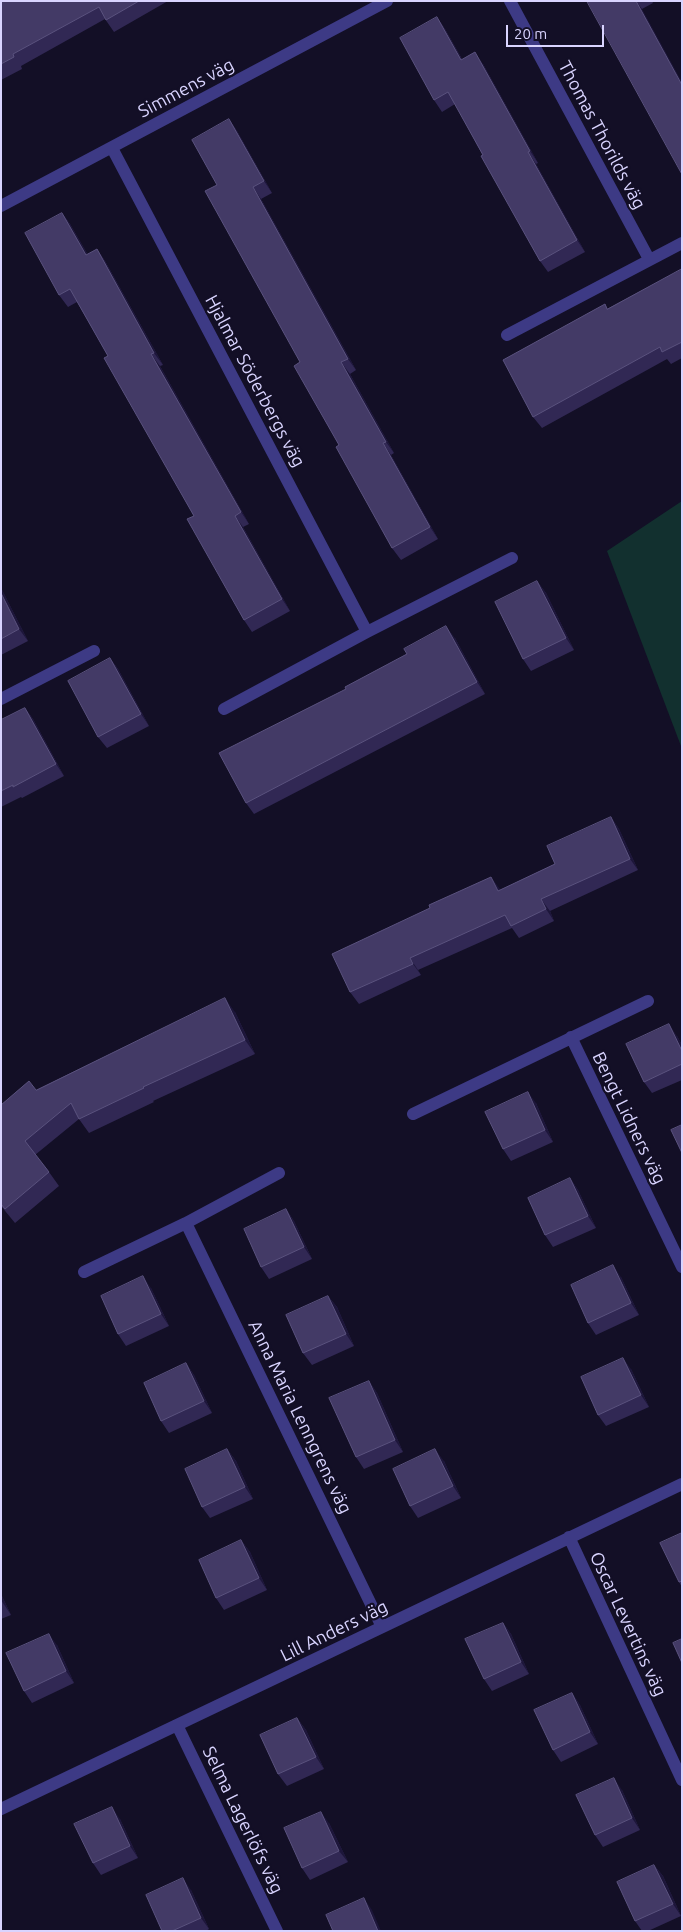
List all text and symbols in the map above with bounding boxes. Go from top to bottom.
scale bar [508,15,606,47]
text: 20 m [514,25,547,42]
street label: Simmens väg [134,54,238,122]
street label: Thomas Thorilds väg [554,57,650,213]
street label: Hjalmar Söderbergs väg [200,291,310,471]
street label: Bengt Lidners väg [588,1048,670,1188]
street label: Anna Maria Lenngrens väg [244,1317,356,1517]
street label: Oscar Levertins väg [585,1548,671,1700]
street label: Lill Anders väg [277,1596,391,1666]
street label: Selma Lagerlöfs väg [198,1743,288,1897]

